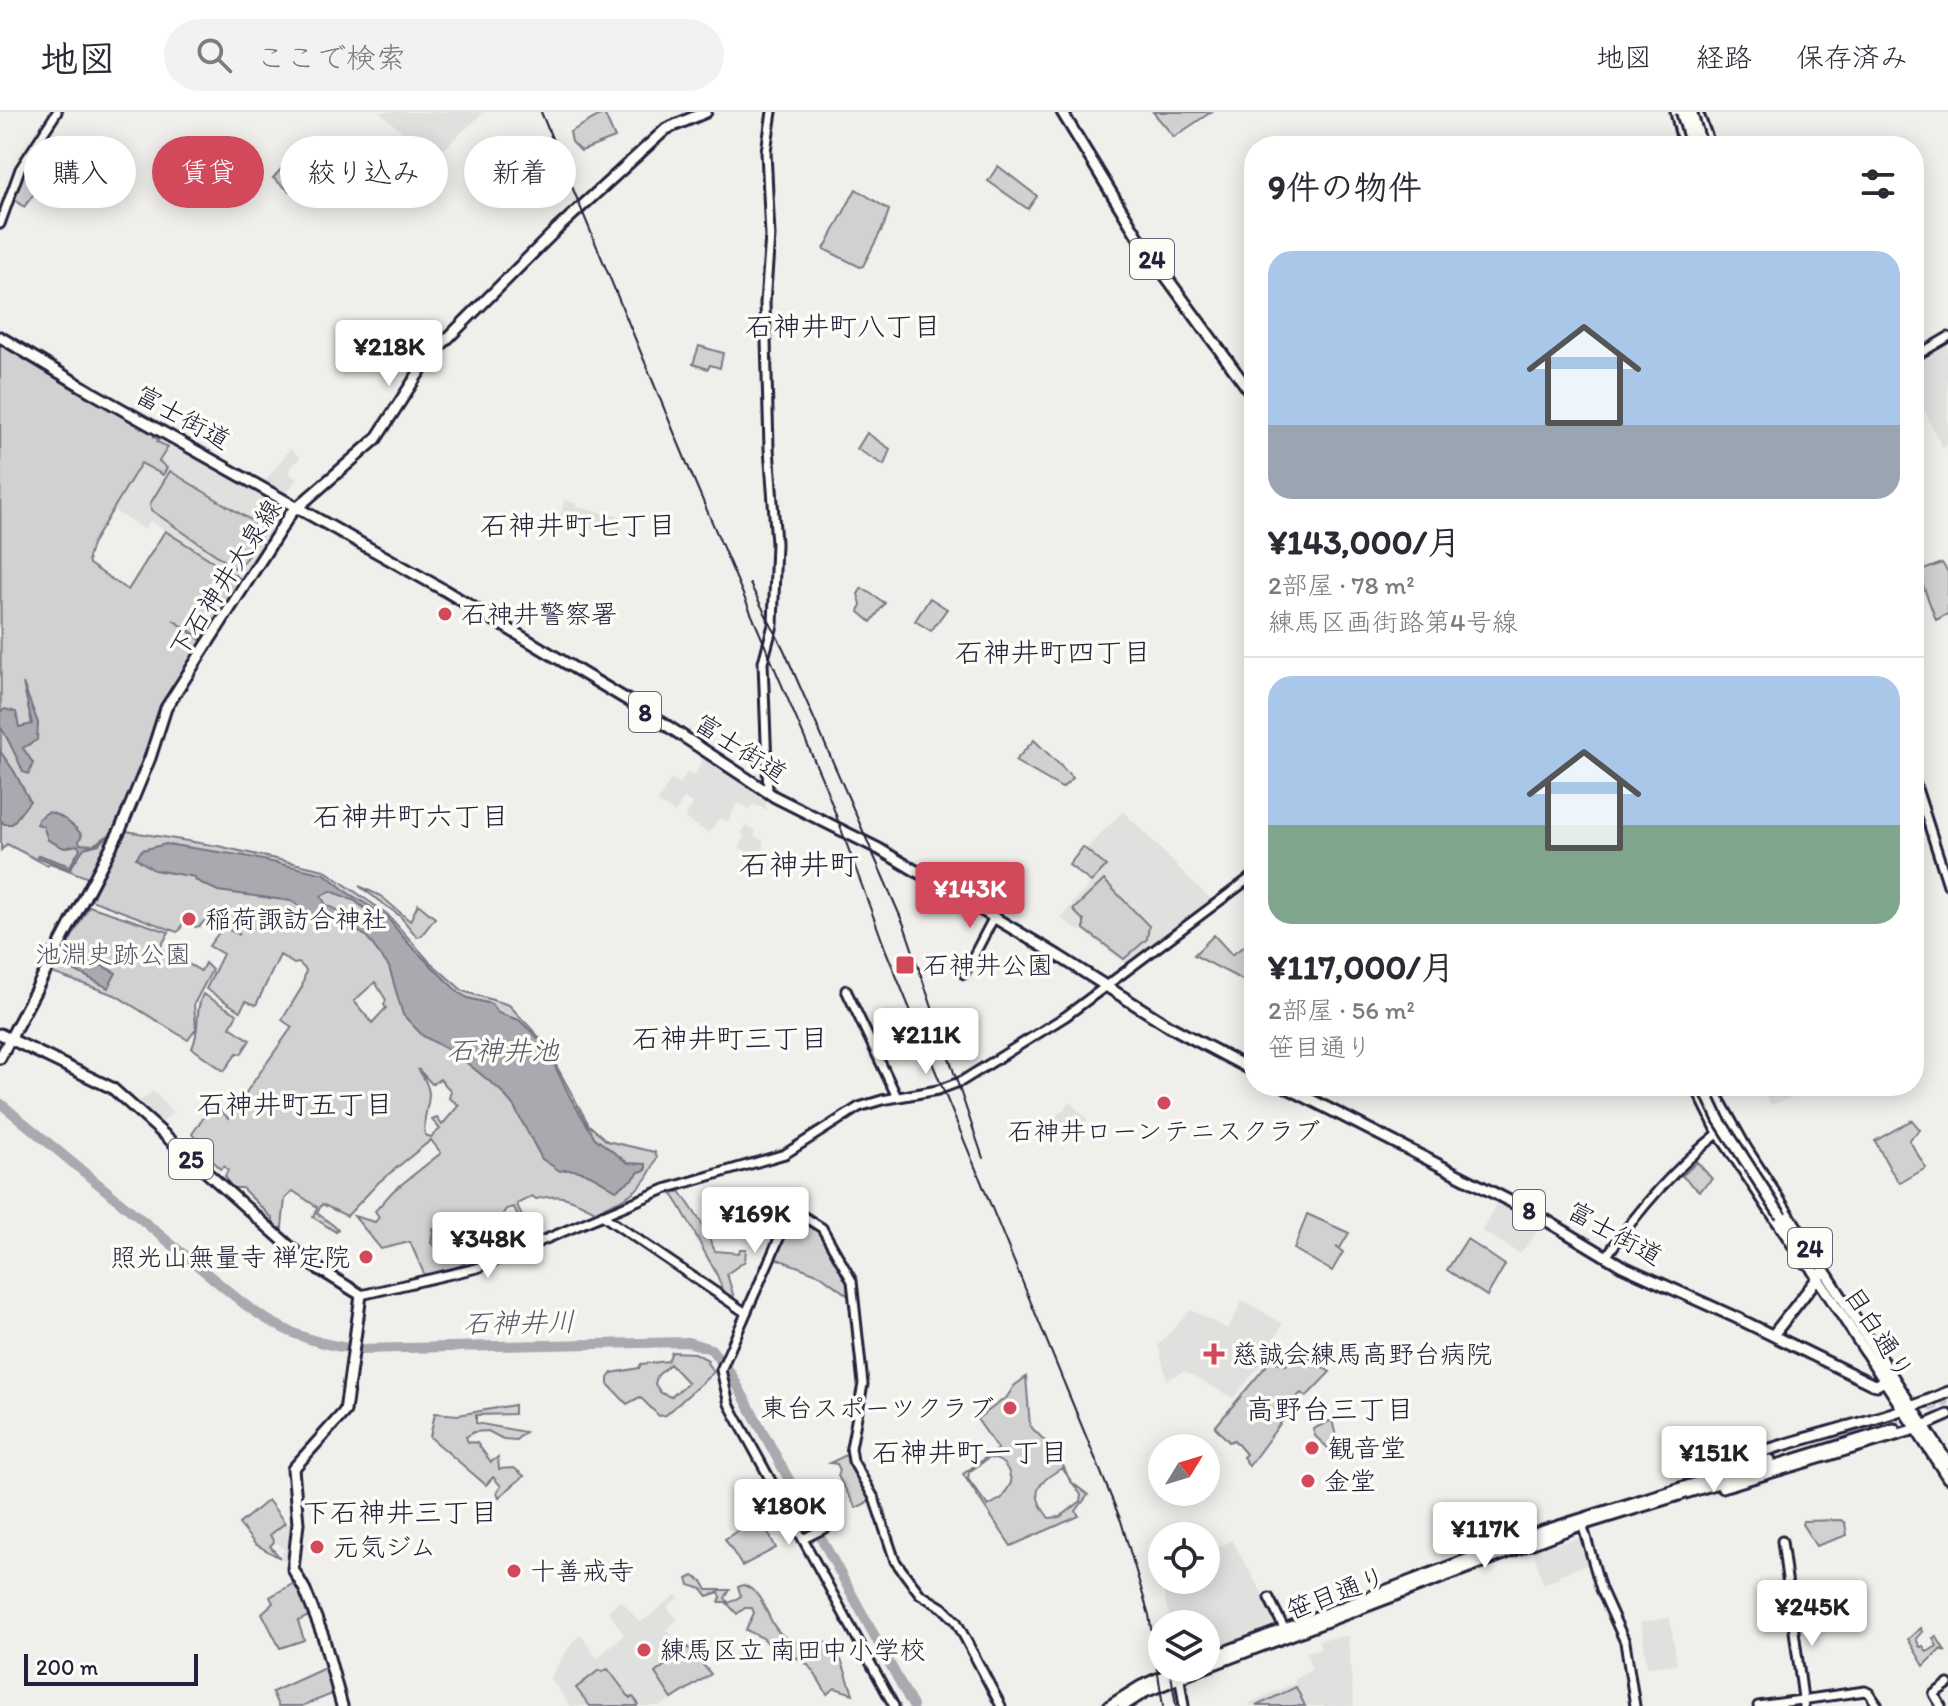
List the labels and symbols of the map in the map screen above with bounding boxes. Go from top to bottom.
road number: 24 [1130,239,1174,279]
district label: 石神井町八丁目 [745,309,941,343]
pin: ¥218K [333,320,445,388]
street label: 富士街道 [130,378,236,456]
street label: 下石神井大泉線 [162,493,288,663]
district label: 石神井町七丁目 [480,508,676,542]
place label: 石神井警察署 [461,598,617,630]
marker: 石神井警察署 [436,605,454,623]
district label: 石神井町四丁目 [955,635,1151,669]
road number: 8 [629,692,661,732]
street label: 富士街道 [689,706,793,790]
district label: 石神井町六丁目 [313,799,509,833]
district label: 石神井町 [739,846,859,883]
pin: ¥143K [914,862,1026,930]
place label: 稲荷諏訪合神社 [205,903,387,935]
marker: 稲荷諏訪合神社 [180,910,198,928]
park label: 池淵史跡公園 [35,938,191,970]
place label: 石神井公園 [923,949,1053,981]
marker: 石神井公園 [894,954,916,976]
pin: ¥211K [870,1008,982,1076]
district label: 石神井町三丁目 [632,1021,828,1055]
water label: 石神井池 [447,1033,560,1067]
district label: 石神井町五丁目 [197,1087,393,1121]
marker: 石神井ローンテニスクラブ [1155,1094,1173,1112]
place label: 石神井ローンテニスクラブ [1008,1115,1320,1147]
road number: 25 [169,1139,213,1179]
pin: ¥169K [699,1187,811,1255]
road number: 8 [1513,1190,1545,1230]
street label: 富士街道 [1562,1194,1668,1272]
pin: ¥348K [432,1212,544,1280]
road number: 24 [1788,1228,1832,1268]
place label: 照光山無量寺 禅定院 [110,1241,350,1273]
marker: 照光山無量寺 禅定院 [357,1248,375,1266]
street label: 目白通り [1837,1281,1921,1385]
water label: 石神井川 [463,1304,575,1340]
place label: 慈誠会練馬高野台病院 [1232,1338,1492,1370]
marker: 慈誠会練馬高野台病院 [1203,1343,1225,1365]
place label: 東台スポーツクラブ [761,1392,994,1424]
district label: 高野台三丁目 [1246,1392,1414,1426]
marker: 東台スポーツクラブ [1001,1399,1019,1417]
pin: ¥151K [1658,1426,1770,1494]
place label: 観音堂 [1328,1432,1406,1464]
north arrow [1148,1434,1220,1506]
district label: 石神井町一丁目 [872,1435,1068,1469]
marker: 観音堂 [1303,1439,1321,1457]
place label: 金堂 [1324,1465,1376,1497]
marker: 金堂 [1299,1472,1317,1490]
pin: ¥180K [733,1479,845,1547]
district label: 下石神井三丁目 [302,1495,498,1529]
pin: ¥117K [1429,1502,1541,1570]
place label: 元気ジム [333,1531,436,1563]
marker: 元気ジム [308,1538,326,1556]
place label: 十善戒寺 [530,1555,634,1587]
street label: 笹目通り [1282,1559,1390,1627]
marker: 十善戒寺 [505,1562,523,1580]
pin: ¥245K [1756,1580,1868,1648]
place label: 練馬区立 南田中小学校 [660,1634,926,1666]
marker: 練馬区立 南田中小学校 [635,1641,653,1659]
scale bar [24,1650,198,1686]

